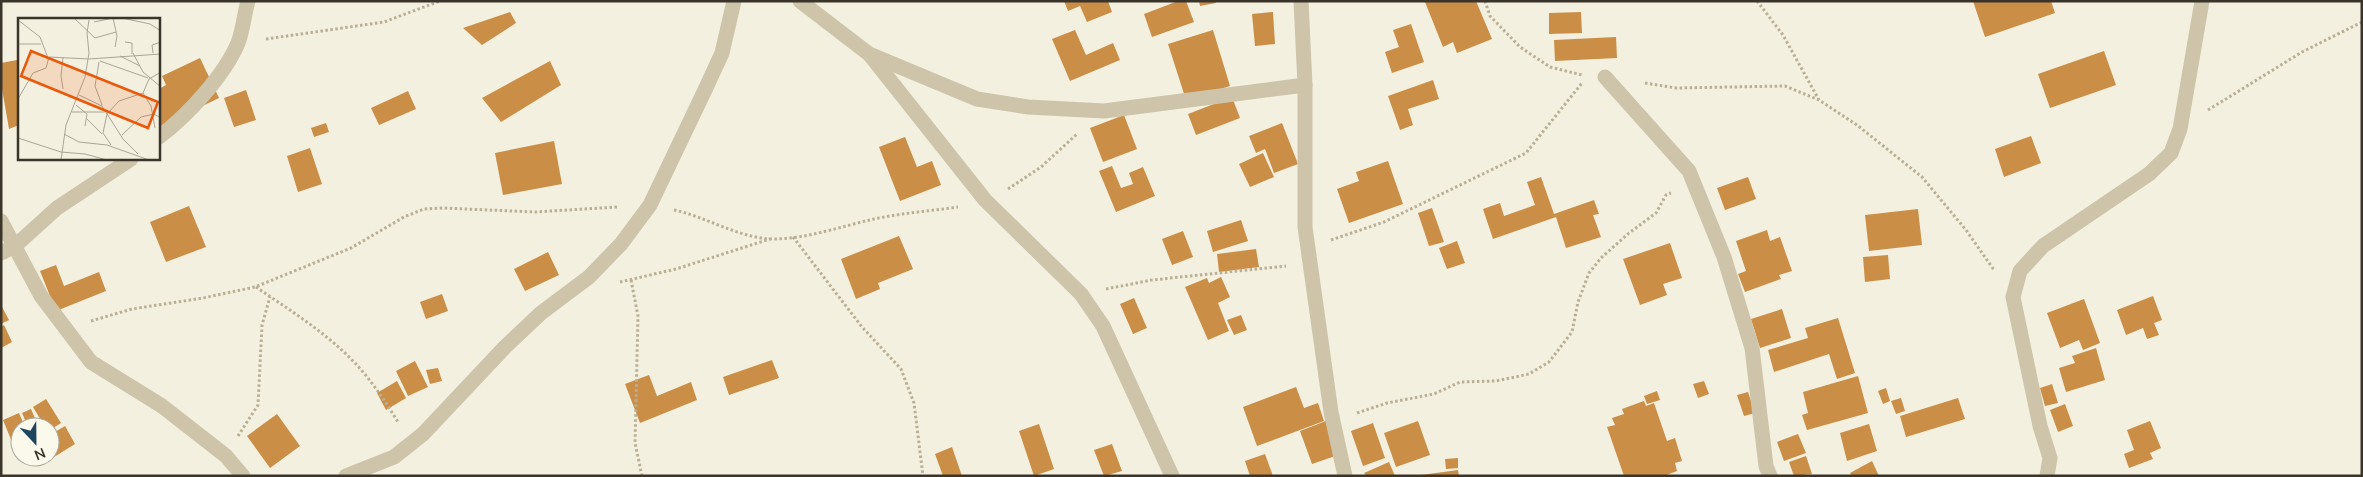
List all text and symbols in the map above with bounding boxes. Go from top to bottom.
inset map [18,18,160,160]
north arrow [10,417,60,467]
text: N [32,444,48,464]

